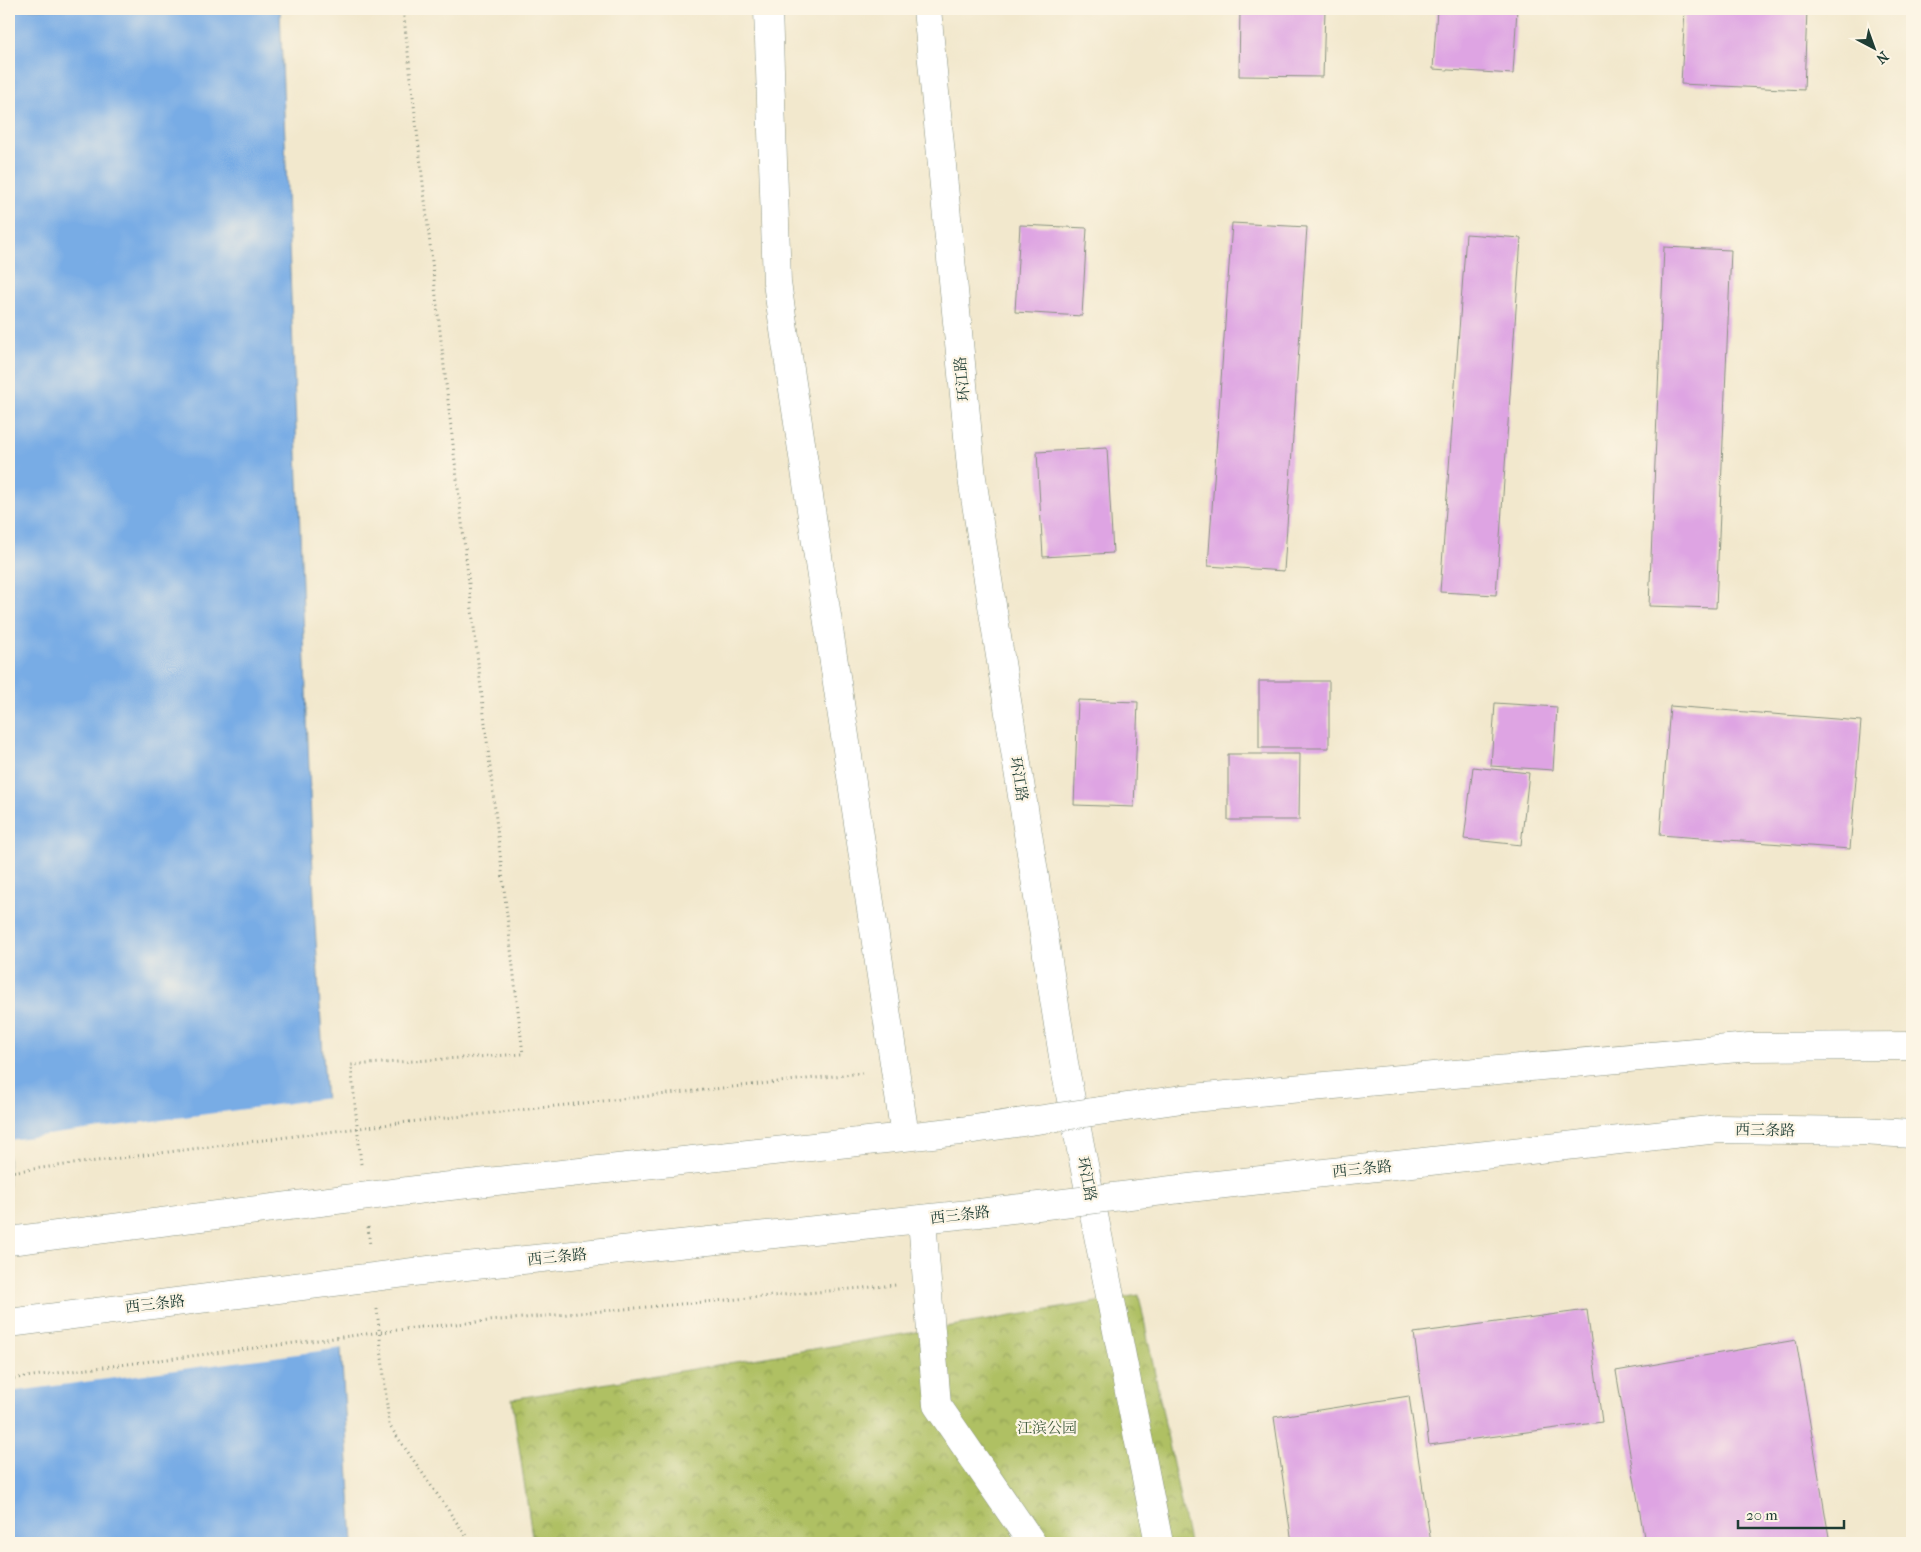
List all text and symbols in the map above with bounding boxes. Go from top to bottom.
north arrow [1848,22,1898,72]
text: N [1872,48,1892,68]
street label: 环江路 [951,356,973,402]
street label: 环江路 [1007,755,1031,803]
street label: 西三条路 [1735,1120,1795,1140]
street label: 环江路 [1074,1155,1100,1203]
street label: 西三条路 [1331,1157,1393,1181]
street label: 西三条路 [929,1202,991,1228]
street label: 西三条路 [526,1245,588,1269]
street label: 西三条路 [124,1291,186,1317]
park label: 江滨公园 [1017,1419,1077,1437]
scale bar [1738,1497,1845,1529]
text: 20 m [1746,1506,1778,1524]

